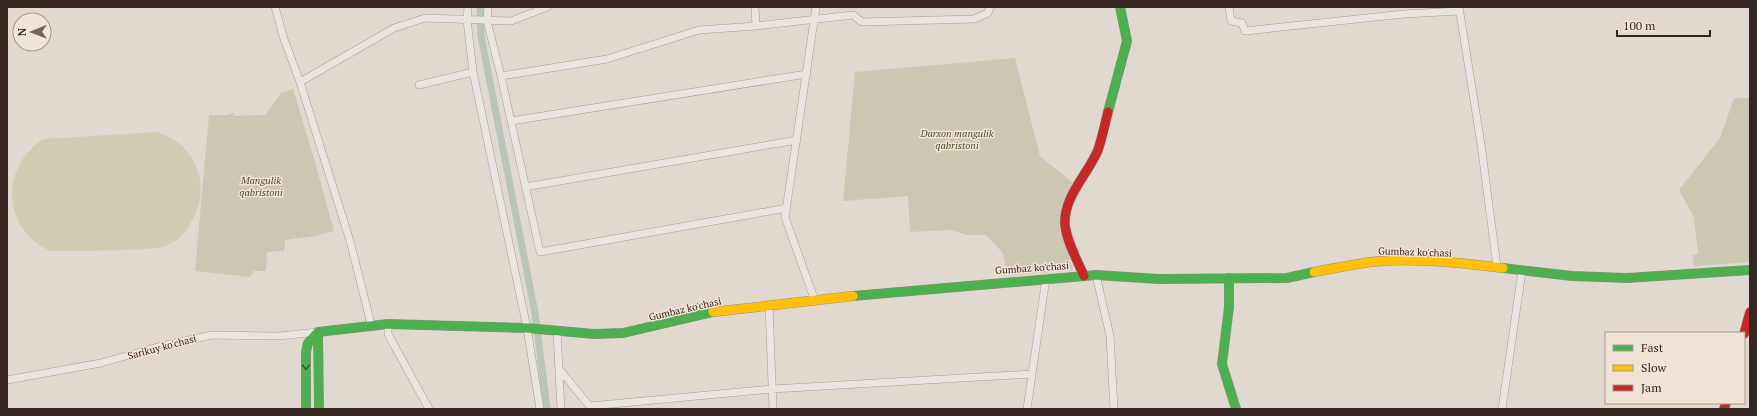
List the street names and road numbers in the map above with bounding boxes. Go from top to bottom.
street label: Gumbaz ko'chasi [1378,244,1452,260]
street label: Gumbaz ko'chasi [995,259,1069,277]
street label: Gumbaz ko'chasi [647,294,723,324]
street label: Sarikuy ko'chasi [126,332,198,362]

